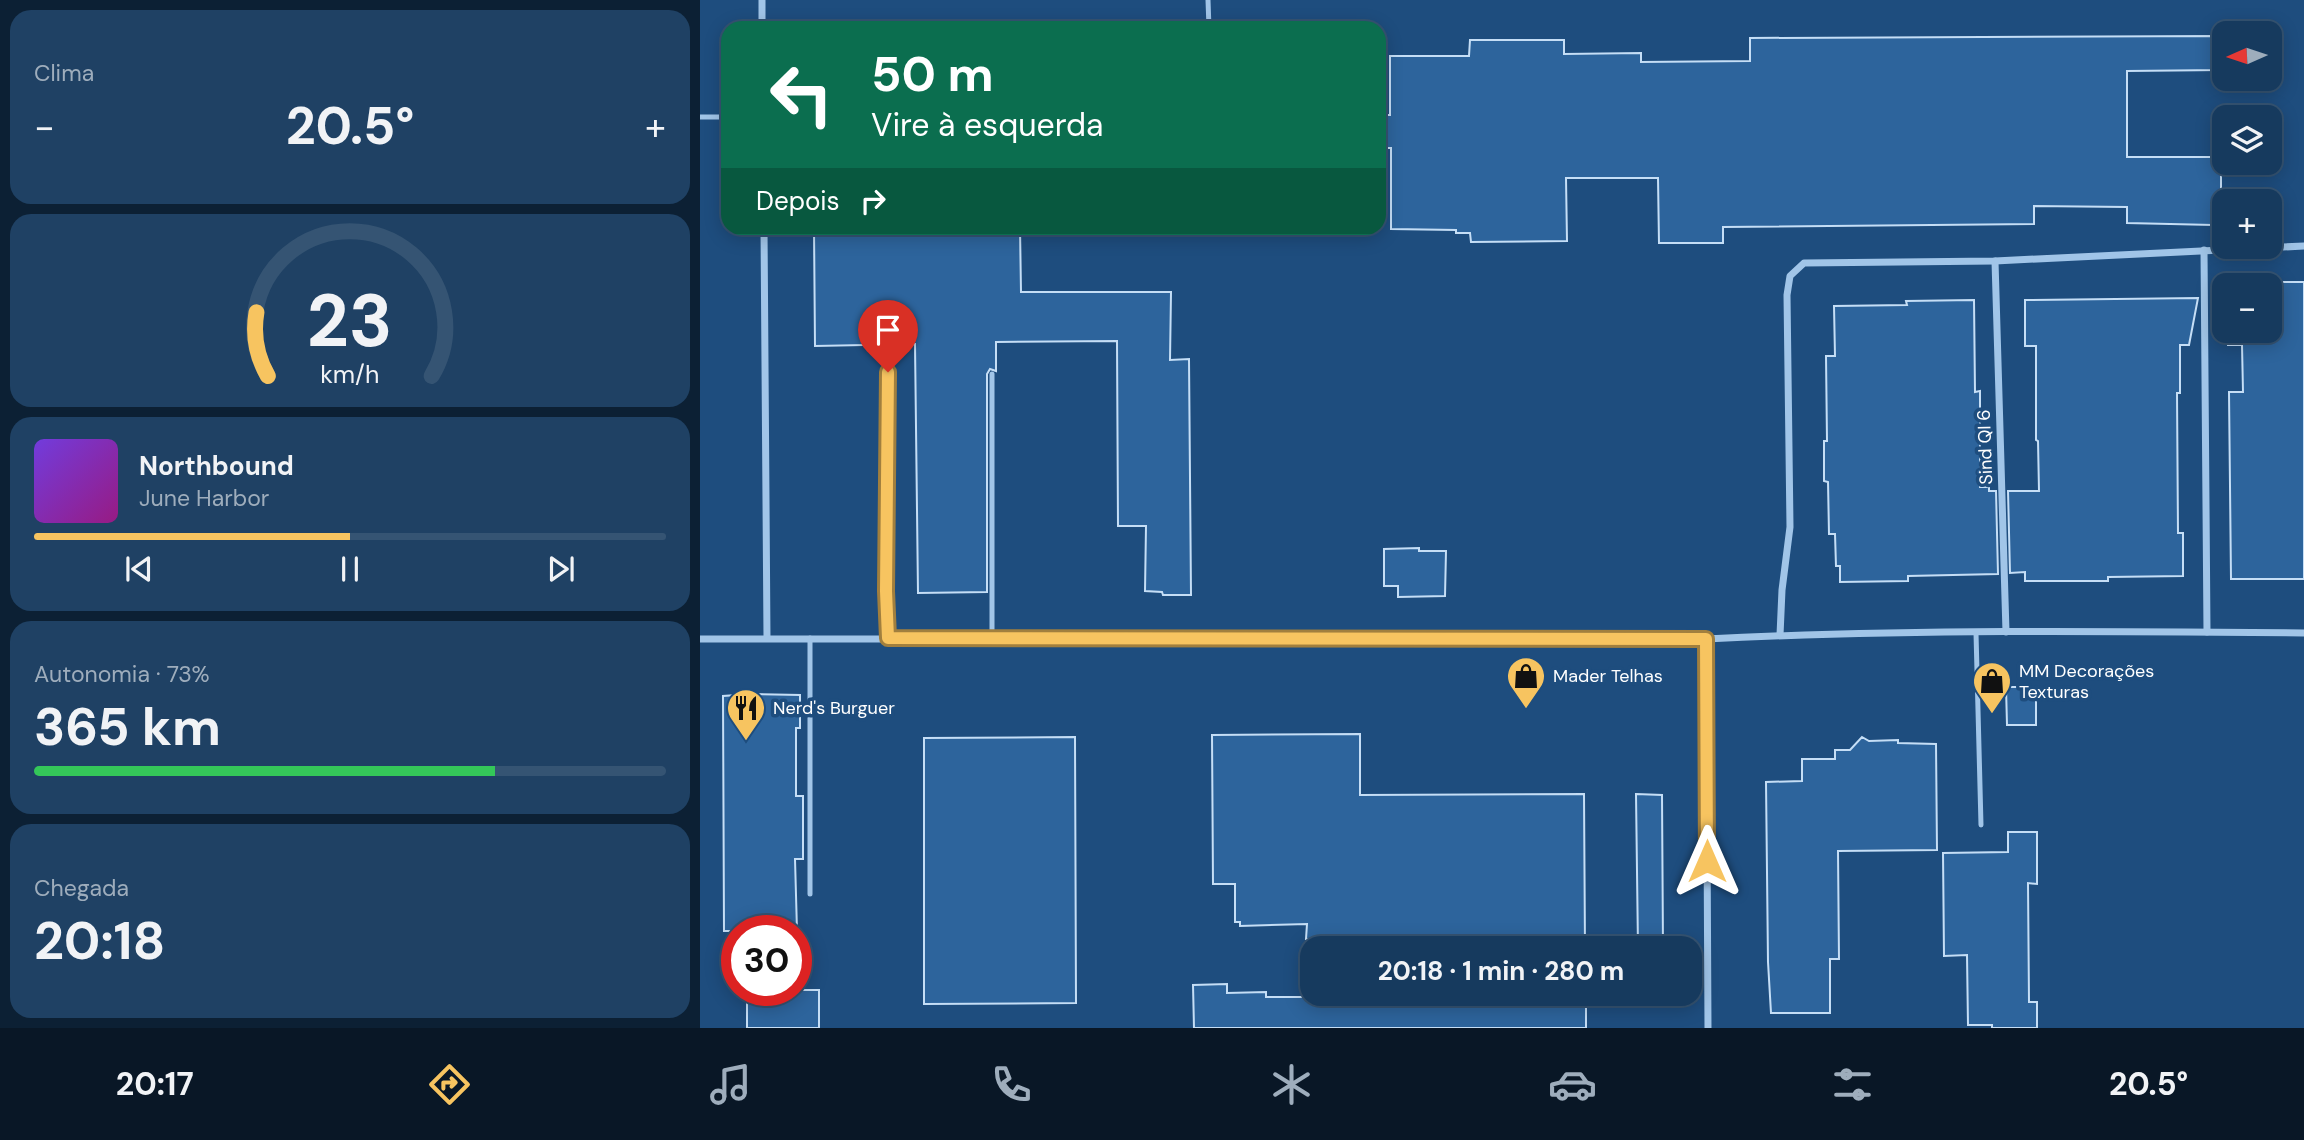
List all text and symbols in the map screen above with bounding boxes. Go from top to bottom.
north arrow [2212,21,2282,91]
map controls [2212,21,2282,343]
text: 50 m [871,42,994,106]
icon: left [756,49,847,140]
text: Clima [34,58,94,88]
text: 20.5° [286,92,414,160]
text: − [34,102,55,152]
text: + [645,102,666,152]
text: Vire à esquerda [871,104,1103,146]
button: layers [2212,105,2282,175]
icon: right [854,182,892,220]
text: Depois [756,184,840,218]
button: + [2212,189,2282,259]
button: − [2212,273,2282,343]
text: 23 [307,275,393,370]
pin [858,300,918,372]
icon: arrive [869,311,907,349]
text: km/h [320,358,380,391]
street label: Sind QI 6 [1972,409,1998,485]
text: Northbound [139,449,294,483]
text: June Harbor [139,483,269,513]
icon: previous [120,550,158,588]
icon: pause [331,550,369,588]
icon: next [542,550,580,588]
shop icon: Mader Telhas [1505,655,1547,710]
text: Autonomia · 73% [34,659,210,689]
place label: MM Decorações Texturas [2019,659,2154,704]
shop icon: MM Decorações Texturas [1971,660,2013,715]
place label: Mader Telhas [1553,664,1663,688]
restaurant icon: Nerd's Burguer [725,687,767,742]
text: 365 km [34,693,221,761]
place label: Nerd's Burguer [773,696,895,720]
position arrow [1670,824,1744,898]
text: Chegada [34,873,129,903]
text: 20:18 [34,907,165,975]
speed limit sign: 30 [721,915,812,1006]
text: 20:18 · 1 min · 280 m [1378,954,1624,988]
icon: directions [425,1060,474,1109]
icon: music [706,1060,755,1109]
icon: phone [987,1060,1036,1109]
icon: climate [1267,1060,1316,1109]
icon: car [1548,1060,1597,1109]
icon: filters [1828,1060,1877,1109]
text: 20:17 [116,1063,194,1105]
text: 20.5° [2109,1063,2188,1105]

